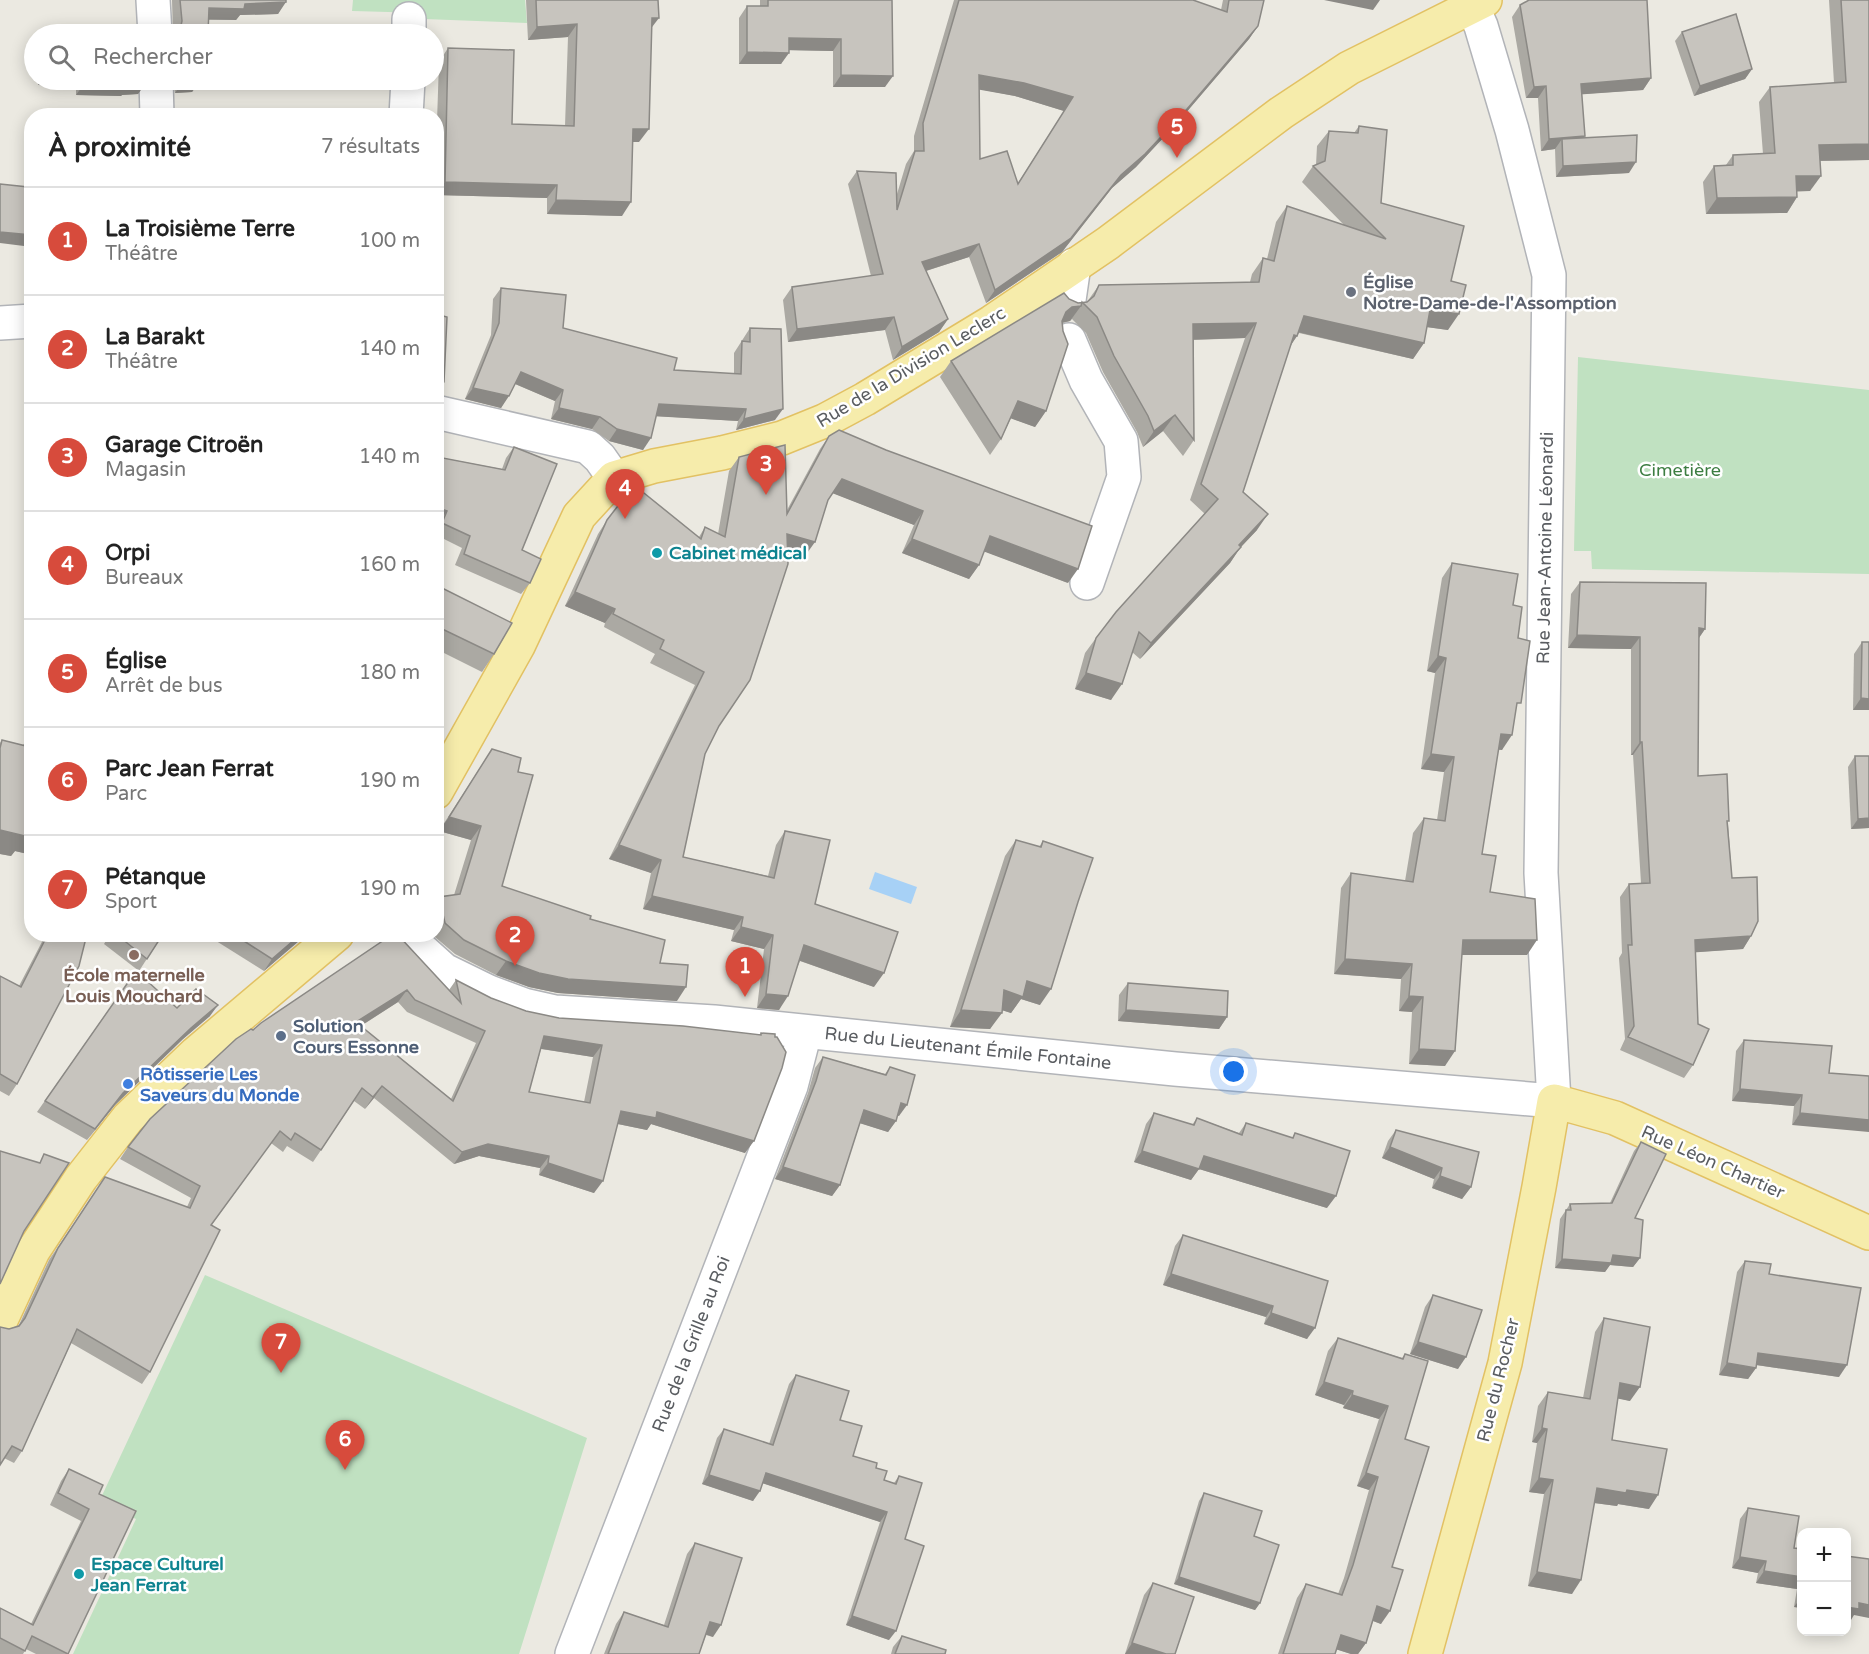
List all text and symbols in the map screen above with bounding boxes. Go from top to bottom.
search box [24,24,444,90]
icon: search [45,41,78,74]
text: Rechercher [93,44,213,70]
pin: 5 [1158,108,1196,158]
text: À proximité [48,132,191,163]
text: 7 résultats [321,135,420,159]
text: La Troisième Terre [105,216,295,242]
text: 1 [61,229,74,253]
text: 100 m [359,229,420,253]
text: Théâtre [105,242,178,266]
place label: Église Notre-Dame-de-l'Assomption [1363,271,1617,314]
marker: Église Notre-Dame-de-l'Assomption [1344,285,1358,299]
street label: Rue de la Division Leclerc [812,302,1010,432]
text: La Barakt [105,324,205,350]
text: 2 [61,337,74,361]
text: 140 m [359,337,420,361]
text: Théâtre [105,350,178,374]
text: Garage Citroën [105,432,263,458]
street label: Rue Jean-Antoine Léonardi [1532,432,1558,664]
text: 3 [61,445,74,469]
text: 140 m [359,445,420,469]
pin: 3 [746,446,786,495]
text: Magasin [105,458,186,482]
park label: Cimetière [1639,459,1721,481]
pin: 4 [606,470,644,519]
text: Orpi [105,540,150,566]
place label: Cabinet médical [669,542,807,564]
marker: Cabinet médical [650,546,664,560]
text: 4 [61,553,74,577]
text: 160 m [359,553,420,577]
text: Bureaux [105,566,183,590]
text: Église [105,648,167,674]
text: 5 [61,661,74,685]
text: 180 m [359,661,420,685]
text: Arrêt de bus [105,674,223,698]
text: Parc Jean Ferrat [105,756,274,782]
text: 6 [61,769,74,793]
text: 190 m [359,769,420,793]
text: Parc [105,782,147,806]
text: Pétanque [105,864,206,890]
text: 7 [61,877,74,901]
text: 190 m [359,877,420,901]
text: Sport [105,890,157,914]
pin: 2 [496,916,534,966]
marker: École maternelle Louis Mouchard [127,948,141,962]
pin: 1 [726,948,764,997]
place label: École maternelle Louis Mouchard [63,964,205,1007]
place label: Solution Cours Essonne [293,1015,419,1058]
street label: Rue du Lieutenant Émile Fontaine [824,1022,1112,1074]
marker: Solution Cours Essonne [274,1029,288,1043]
your location [1219,1057,1248,1086]
place label: Rôtisserie Les Saveurs du Monde [140,1063,299,1106]
marker: Rôtisserie Les Saveurs du Monde [121,1077,135,1091]
street label: Rue Léon Chartier [1638,1120,1788,1204]
street label: Rue de la Grille au Roi [647,1253,735,1435]
street label: Rue du Rocher [1472,1316,1524,1444]
pin: 7 [262,1324,300,1373]
pin: 6 [326,1420,364,1470]
map controls [1797,1528,1851,1636]
button: + [1797,1528,1851,1582]
place label: Espace Culturel Jean Ferrat [90,1553,224,1596]
marker: Espace Culturel Jean Ferrat [72,1567,86,1581]
button: − [1797,1582,1851,1636]

